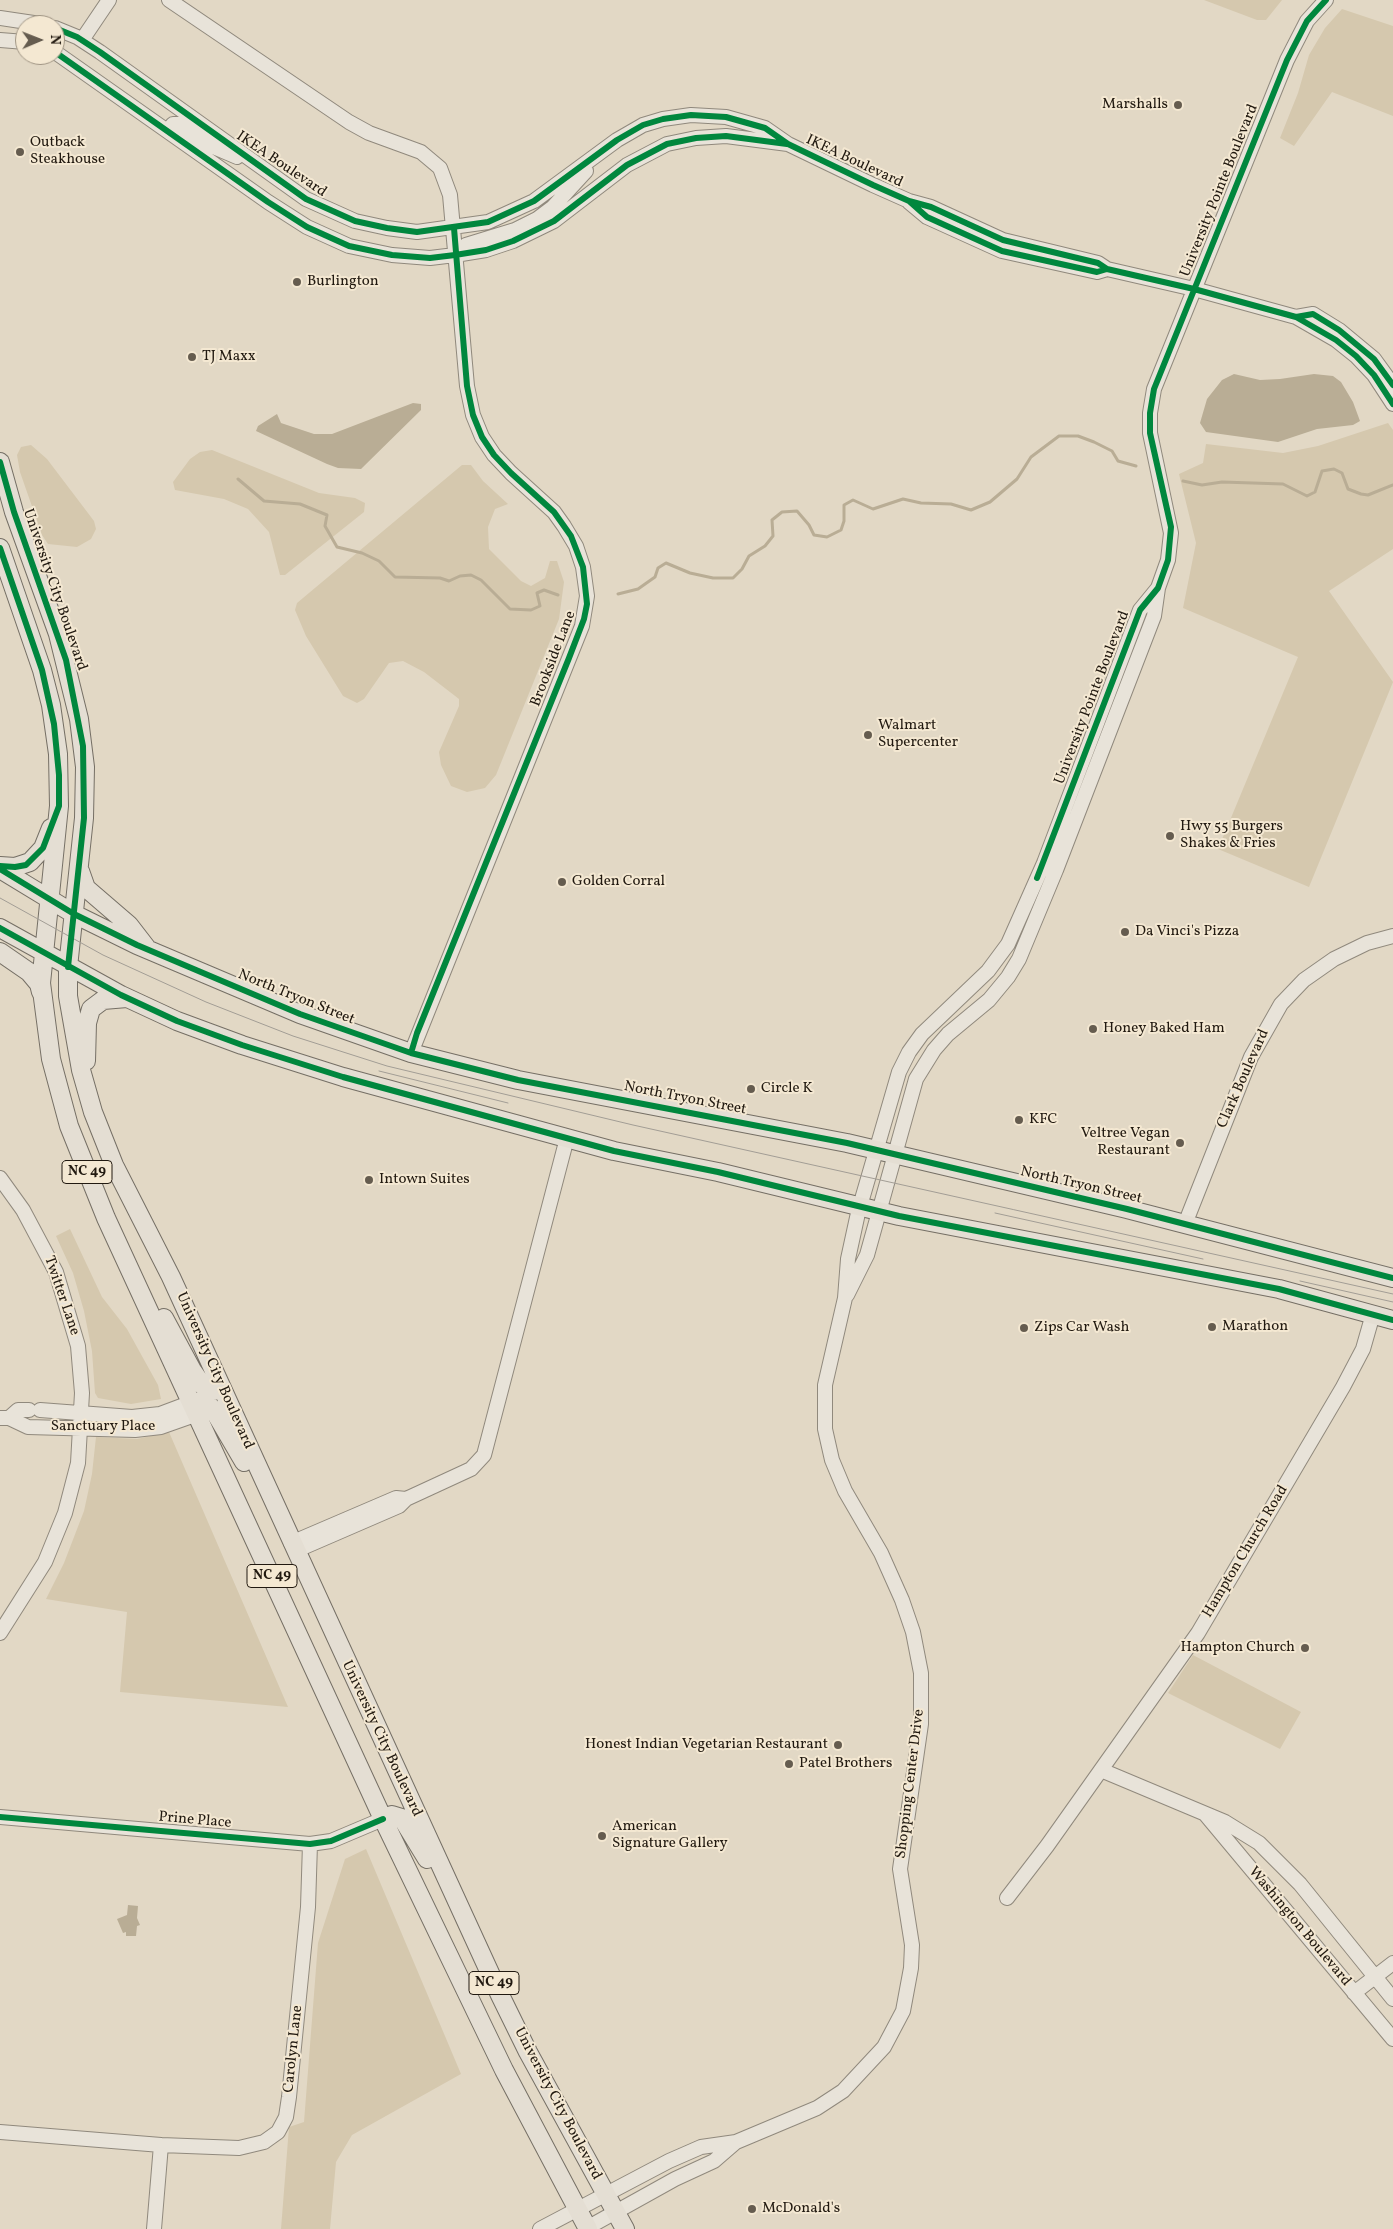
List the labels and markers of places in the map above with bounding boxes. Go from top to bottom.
place label: Marshalls [1102,96,1168,114]
marker: Marshalls [1172,99,1184,111]
place label: Outback Steakhouse [30,134,105,169]
marker: Outback Steakhouse [14,146,26,158]
place label: Burlington [307,273,379,291]
marker: Burlington [291,276,303,288]
place label: TJ Maxx [202,348,256,366]
marker: TJ Maxx [186,351,198,363]
place label: Walmart Supercenter [878,717,958,752]
marker: Walmart Supercenter [862,729,874,741]
place label: Hwy 55 Burgers Shakes & Fries [1180,818,1283,853]
marker: Hwy 55 Burgers Shakes & Fries [1164,830,1176,842]
place label: Golden Corral [572,873,665,891]
marker: Golden Corral [556,876,568,888]
place label: Da Vinci's Pizza [1135,923,1239,941]
marker: Da Vinci's Pizza [1119,926,1131,938]
place label: Honey Baked Ham [1103,1020,1225,1038]
marker: Honey Baked Ham [1087,1023,1099,1035]
place label: Circle K [761,1080,813,1098]
marker: Circle K [745,1083,757,1095]
place label: KFC [1029,1111,1057,1129]
marker: KFC [1013,1114,1025,1126]
place label: Veltree Vegan Restaurant [1081,1125,1170,1160]
marker: Veltree Vegan Restaurant [1174,1137,1186,1149]
place label: Intown Suites [379,1171,470,1189]
marker: Intown Suites [363,1174,375,1186]
place label: Marathon [1222,1318,1288,1336]
place label: Zips Car Wash [1034,1319,1129,1337]
marker: Marathon [1206,1321,1218,1333]
marker: Zips Car Wash [1018,1322,1030,1334]
place label: Hampton Church [1181,1639,1295,1657]
marker: Hampton Church [1299,1642,1311,1654]
place label: Honest Indian Vegetarian Restaurant [585,1736,828,1754]
marker: Honest Indian Vegetarian Restaurant [832,1739,844,1751]
place label: Patel Brothers [799,1755,892,1773]
marker: Patel Brothers [783,1758,795,1770]
place label: American Signature Gallery [612,1818,728,1853]
marker: American Signature Gallery [596,1830,608,1842]
place label: McDonald's [762,2200,840,2218]
marker: McDonald's [746,2203,758,2215]

